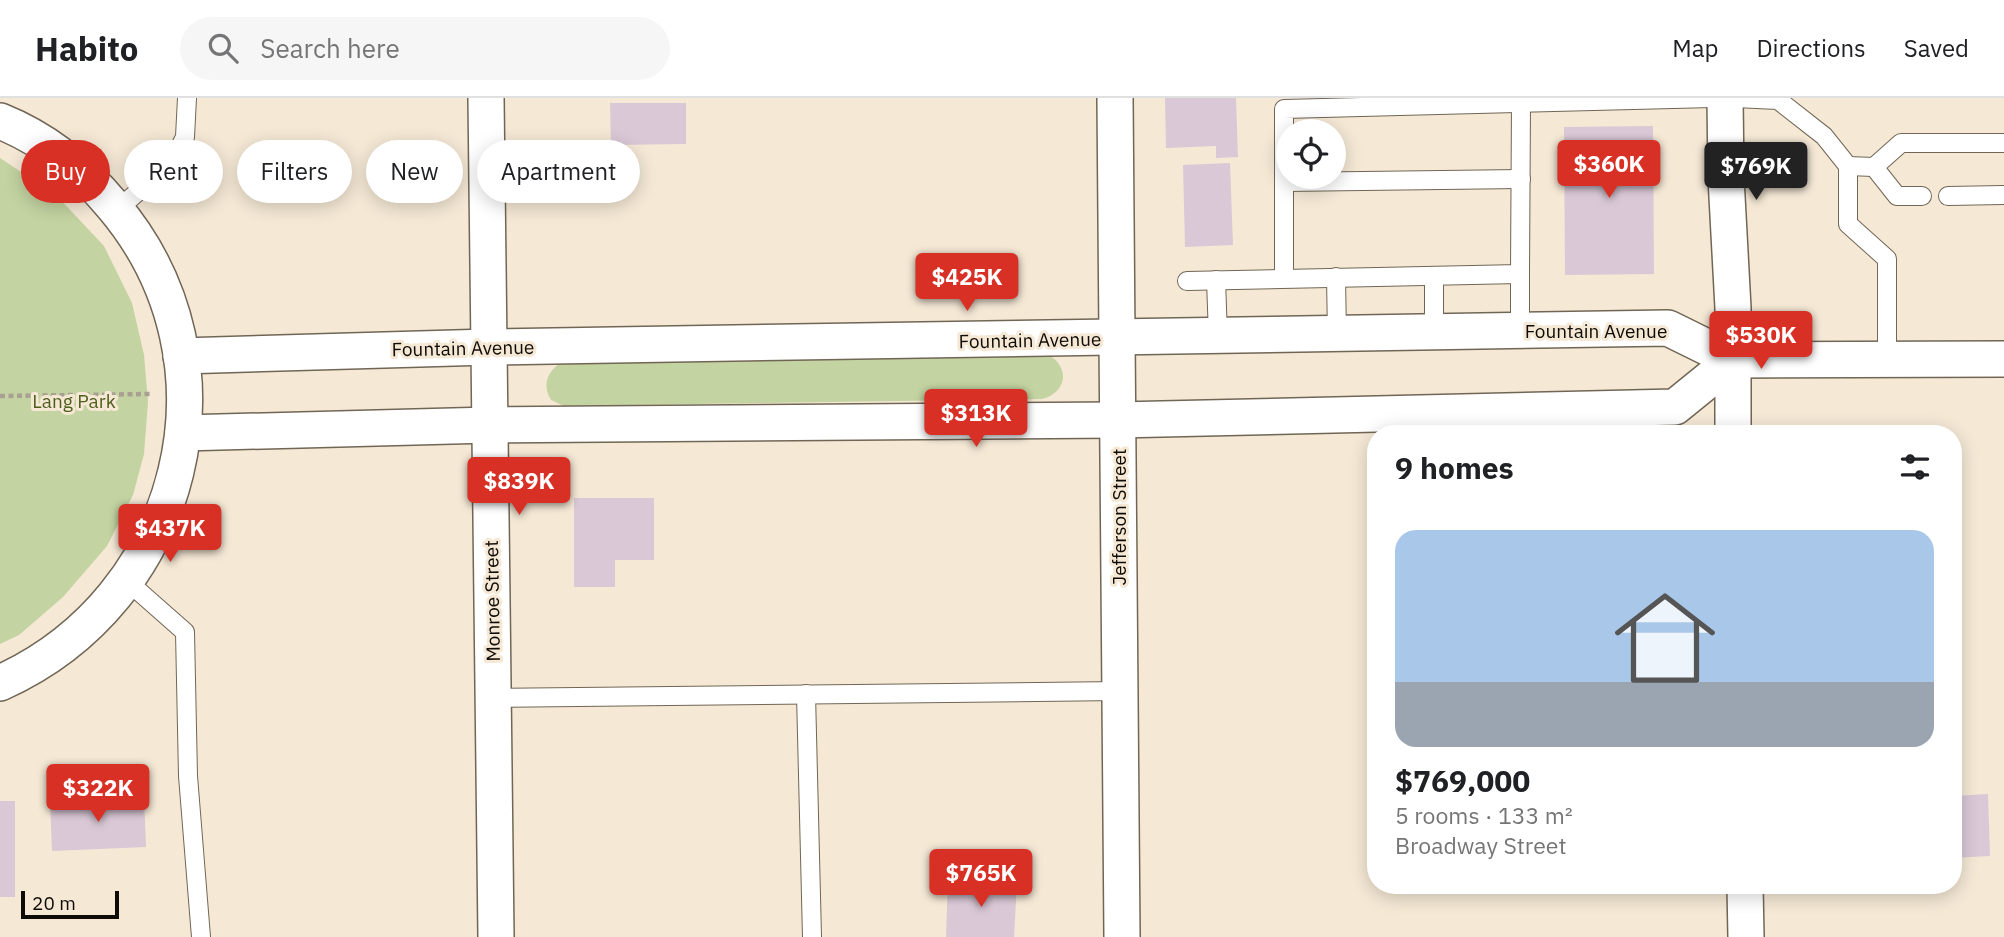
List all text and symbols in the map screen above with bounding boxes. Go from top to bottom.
search box [180,17,670,80]
text: Habito [35,27,138,70]
icon: search [204,29,242,67]
text: Search here [260,31,400,65]
text: Map [1672,32,1718,64]
text: Directions [1756,32,1866,64]
text: Saved [1904,32,1969,64]
map controls [1276,119,1346,189]
button: locate [1276,119,1346,189]
chip: Buy [21,140,110,203]
chip: Rent [124,140,223,203]
chip: Filters [237,140,352,203]
chip: New [366,140,463,203]
chip: Apartment [477,140,640,203]
pin: $360K [1560,140,1658,200]
pin: $769K [1707,142,1805,202]
text: $360K [1573,148,1645,178]
text: $769K [1720,150,1792,180]
pin: $425K [918,254,1016,313]
text: $425K [931,261,1003,291]
pin: $530K [1712,312,1810,371]
street label: Fountain Avenue [1525,319,1667,343]
text: $530K [1725,319,1797,349]
street label: Fountain Avenue [958,327,1102,353]
street label: Fountain Avenue [391,335,535,361]
park label: Lang Park [32,389,116,413]
pin: $313K [927,390,1025,449]
text: $313K [940,397,1012,427]
street label: Jefferson Street [1107,448,1131,586]
text: 9 homes [1395,448,1514,487]
icon: filters [1896,448,1934,486]
pin: $839K [470,458,568,517]
text: $839K [483,465,555,495]
pin: $437K [121,504,219,564]
text: $437K [134,512,206,542]
street label: Monroe Street [479,540,505,662]
icon: home [1602,575,1728,701]
text: $769,000 [1395,761,1530,800]
pin: $322K [49,764,147,824]
text: $322K [62,772,134,802]
text: 5 rooms · 133 m² [1395,800,1573,830]
text: Broadway Street [1395,830,1566,860]
pin: $765K [932,850,1030,909]
text: $765K [945,857,1017,887]
scale bar [21,888,119,920]
text: 20 m [32,891,76,915]

